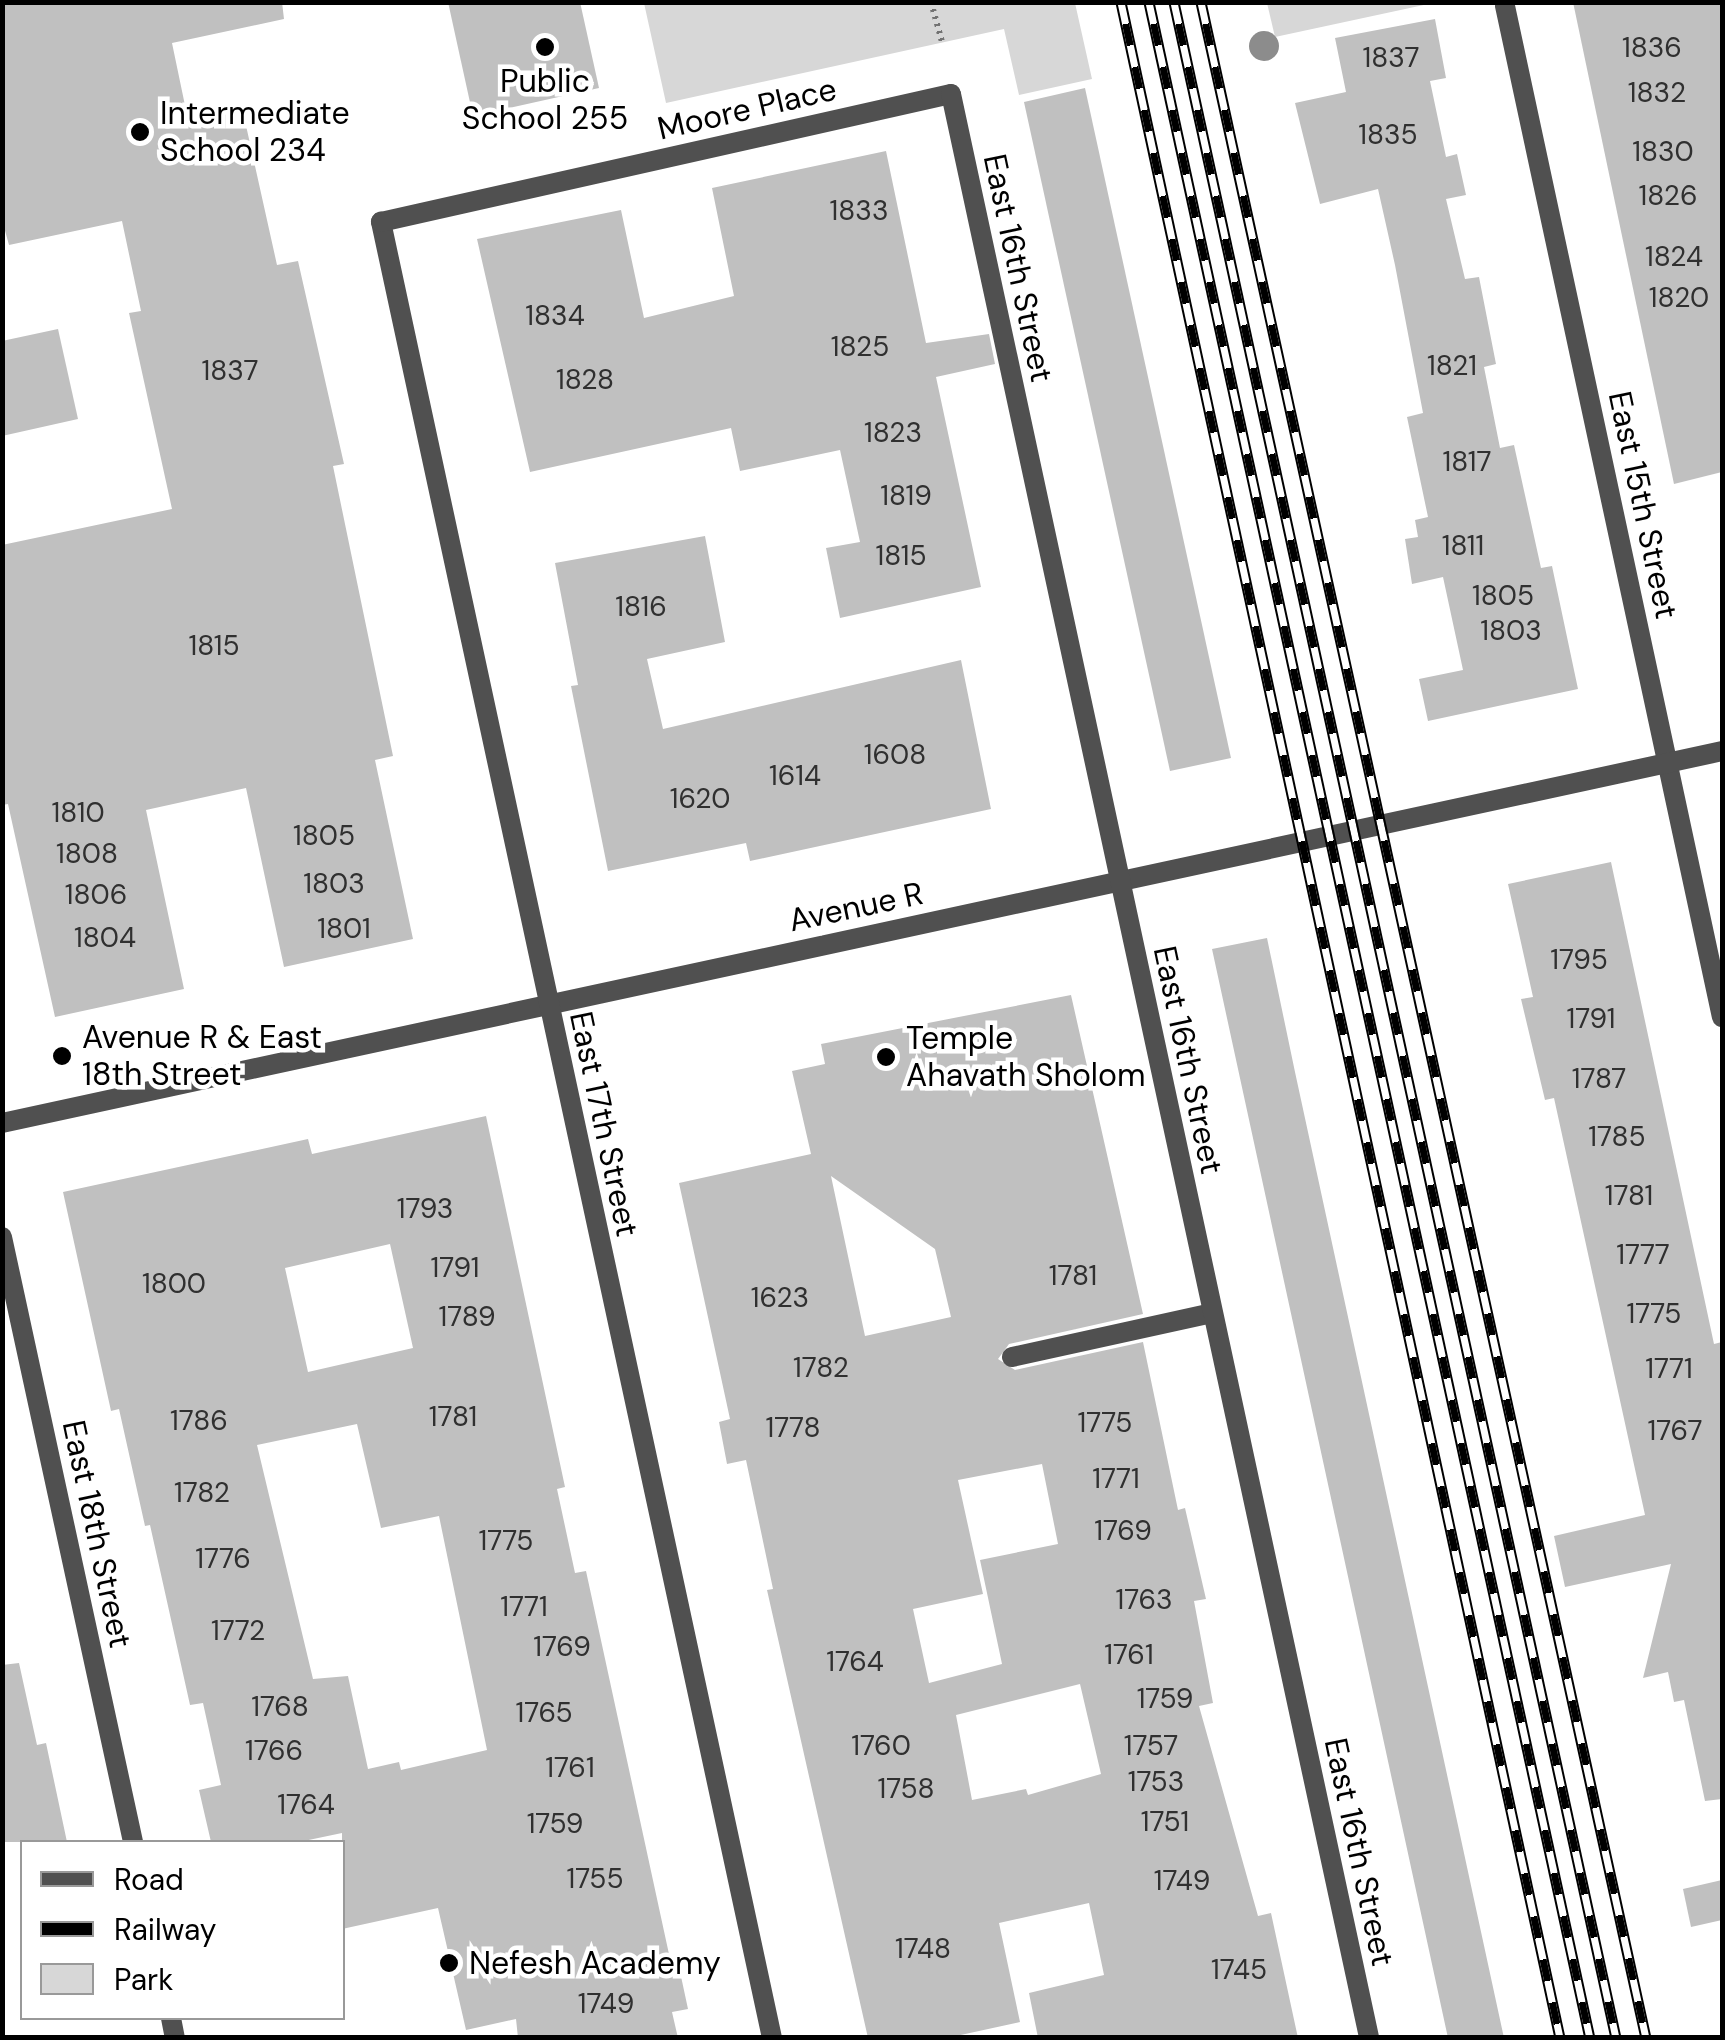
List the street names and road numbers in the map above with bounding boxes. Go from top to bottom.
street label: Moore Place [654,70,840,148]
street label: East 16th Street [975,150,1061,386]
street label: East 15th Street [1600,388,1686,622]
street label: Avenue R [785,874,927,940]
street label: East 16th Street [1145,942,1231,1178]
street label: East 17th Street [561,1008,647,1240]
street label: East 18th Street [54,1417,140,1651]
street label: East 16th Street [1316,1734,1402,1970]

